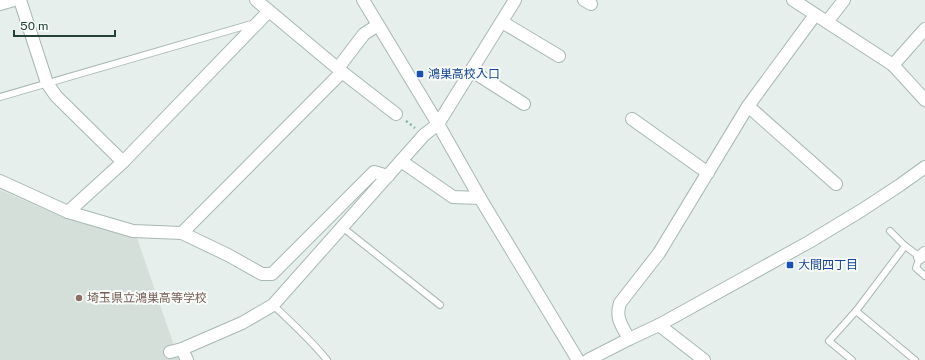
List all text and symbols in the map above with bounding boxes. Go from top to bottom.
scale bar [14,12,115,38]
text: 50 m [20,19,48,33]
place label: 鴻巣高校入口 [428,67,500,81]
marker: 鴻巣高校入口 [415,69,425,79]
place label: 大間四丁目 [798,258,858,272]
marker: 大間四丁目 [785,260,795,270]
place label: 埼玉県立鴻巣高等学校 [87,291,207,305]
marker: 埼玉県立鴻巣高等学校 [74,293,84,303]

